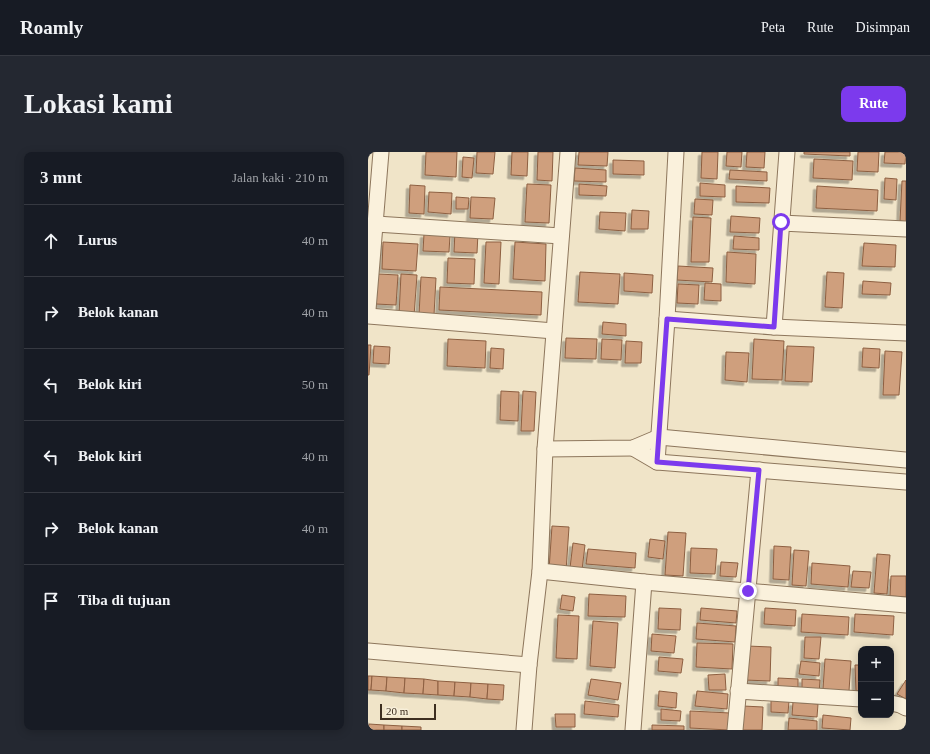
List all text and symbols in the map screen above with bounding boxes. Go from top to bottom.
text: Roamly [20,17,83,38]
text: Peta [761,20,785,35]
text: Rute [807,20,834,35]
text: Disimpan [856,20,910,35]
button: Rute [841,86,906,122]
text: Lokasi kami [24,88,173,119]
text: 3 mnt [40,168,82,187]
text: Jalan kaki · 210 m [232,170,328,185]
route start [772,213,790,231]
icon: ahead [40,230,62,252]
text: Lurus [78,232,117,248]
text: 40 m [302,233,328,248]
icon: right [40,302,62,324]
text: Belok kanan [78,304,158,320]
text: 40 m [302,305,328,320]
icon: left [40,374,62,396]
text: Belok kiri [78,376,142,392]
text: 50 m [302,377,328,392]
icon: left [40,446,62,468]
text: Belok kiri [78,448,142,464]
text: 40 m [302,449,328,464]
icon: right [40,518,62,540]
text: Belok kanan [78,520,158,536]
text: 40 m [302,521,328,536]
route end [739,582,757,600]
icon: arrive [40,590,62,612]
text: Tiba di tujuan [78,592,170,608]
map controls [858,646,894,718]
button: + [858,646,894,682]
button: − [858,682,894,718]
scale bar [380,702,436,721]
text: 20 m [386,705,408,717]

